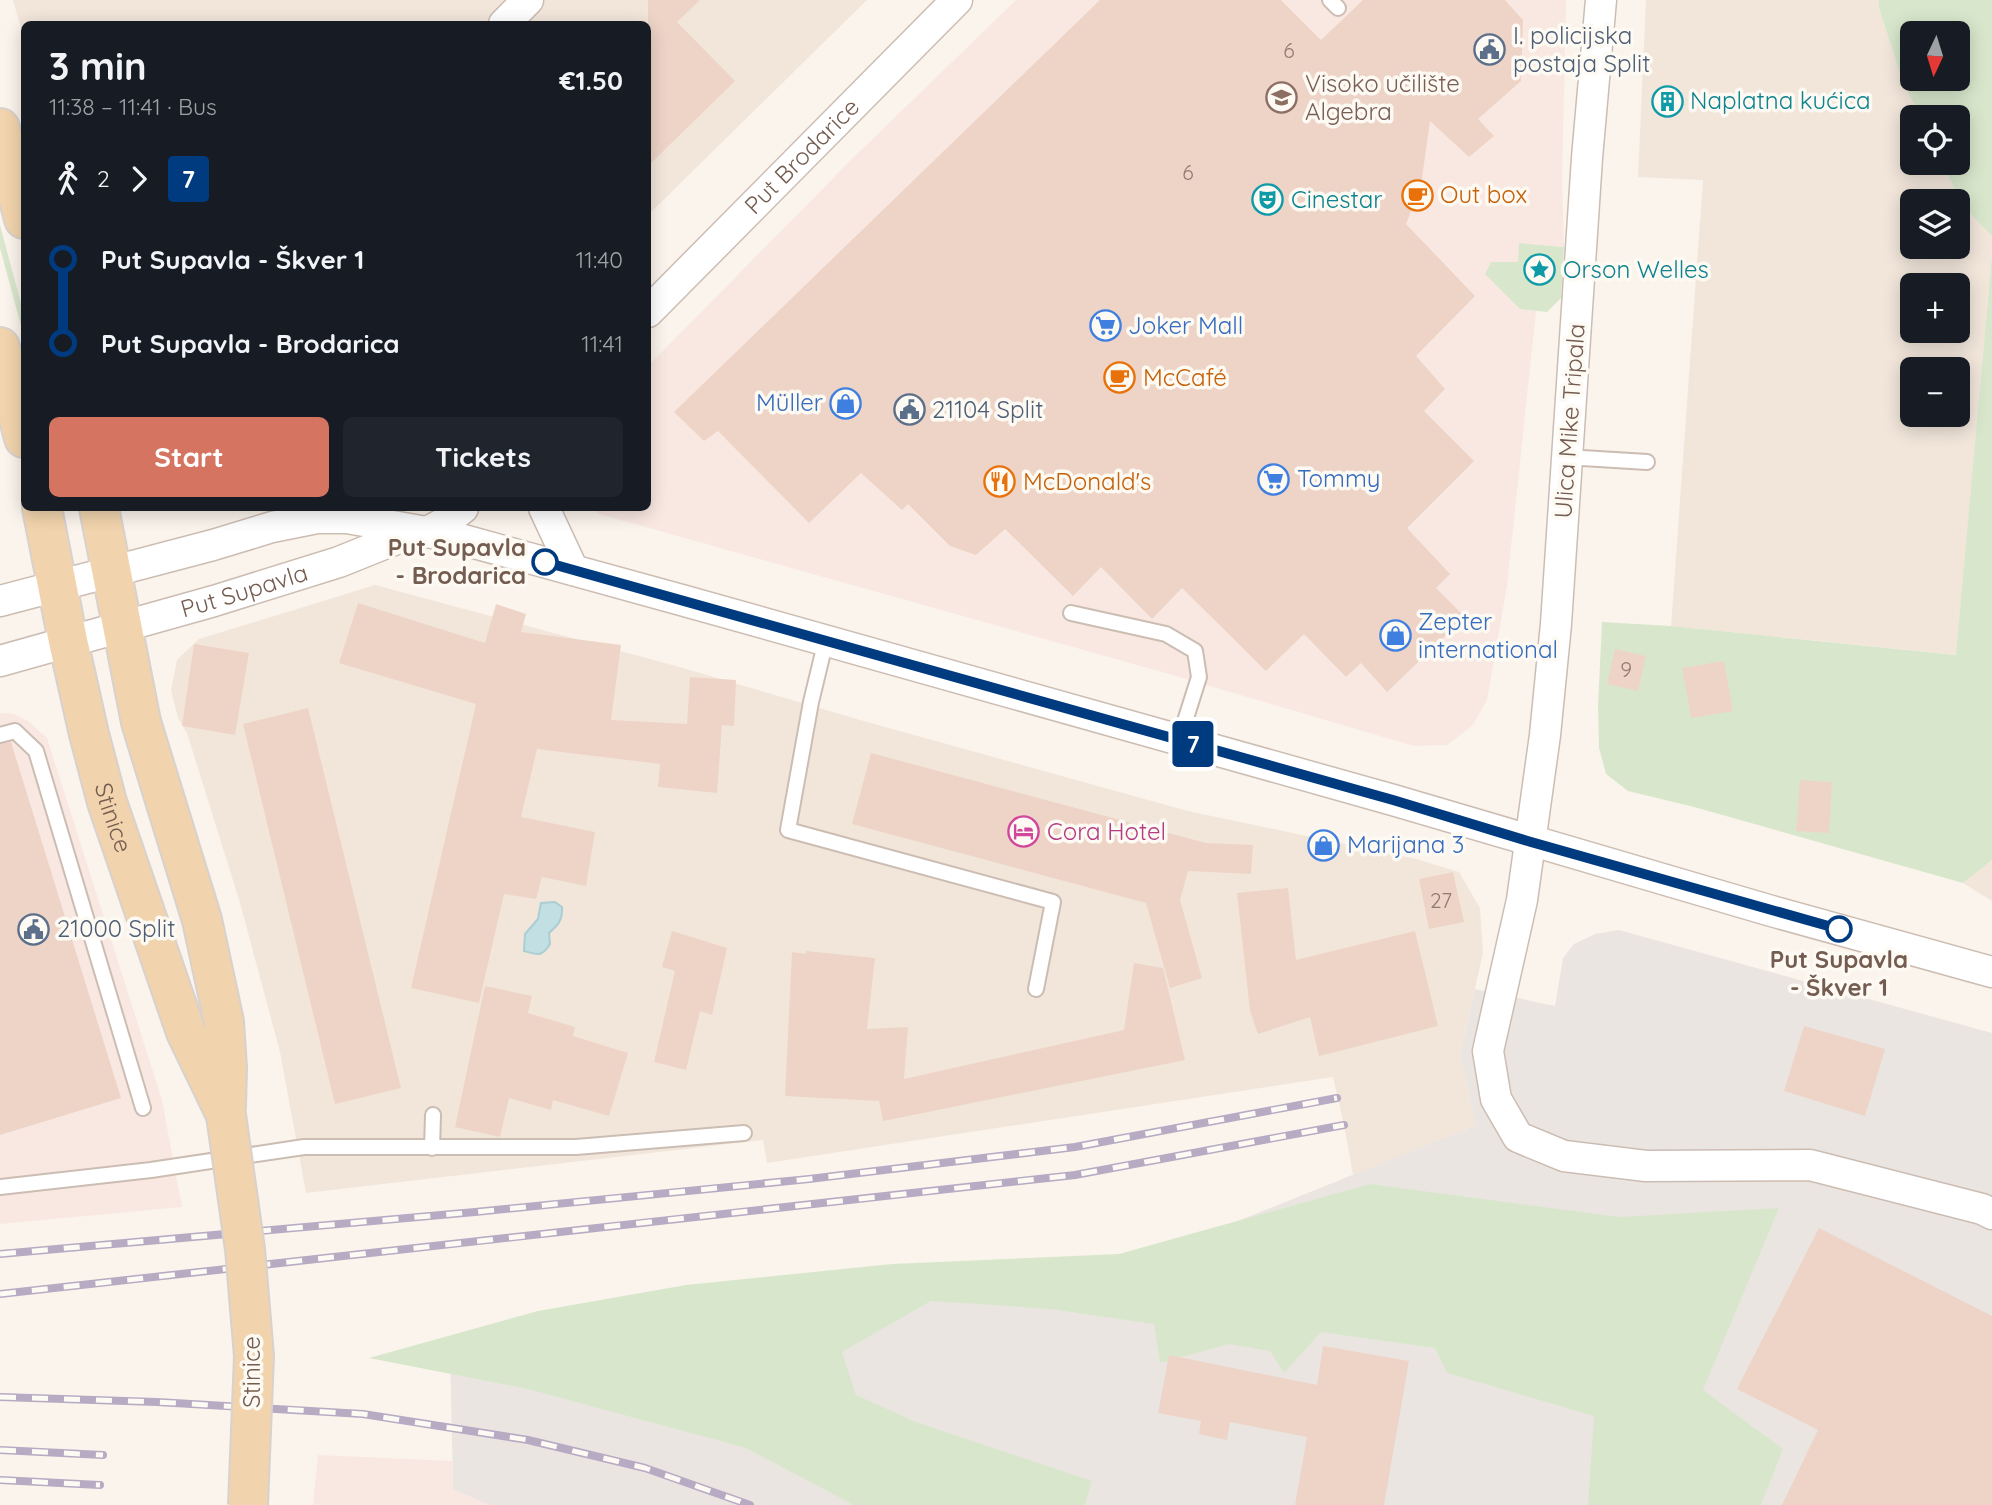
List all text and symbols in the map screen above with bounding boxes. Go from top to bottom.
place label: I. policijska postaja Split [1513,20,1650,78]
north arrow [1900,21,1970,91]
map controls [1900,21,1970,427]
public building icon: I. policijska postaja Split [1473,33,1507,67]
house number: 6 [1283,37,1295,63]
text: 3 min [49,42,147,90]
text: €1.50 [559,64,623,97]
place label: Visoko učilište Algebra [1305,68,1460,126]
school or university icon: Visoko učilište Algebra [1265,81,1299,115]
building icon: Naplatna kućica [1650,84,1684,118]
place label: Naplatna kućica [1690,85,1871,115]
text: 11:38 – 11:41 · Bus [49,92,217,121]
street label: Put Brodarice [738,92,865,220]
button: locate [1900,105,1970,175]
house number: 6 [1182,159,1194,185]
icon: walk [49,160,87,198]
icon: forward [120,160,158,198]
text: 2 [97,164,110,193]
text: 7 [182,164,195,194]
cafe icon: Out box [1400,178,1434,212]
place label: Out box [1440,179,1527,209]
theatre icon: Cinestar [1251,183,1285,217]
place label: Cinestar [1291,184,1382,214]
button: layers [1900,189,1970,259]
text: Put Supavla - Škver 1 [101,243,364,276]
text: 11:40 [576,245,623,274]
place icon: Orson Welles [1523,253,1557,287]
place label: Orson Welles [1563,254,1709,284]
button: + [1900,273,1970,343]
supermarket icon: Joker Mall [1088,309,1122,343]
place label: Joker Mall [1128,310,1243,340]
street label: Ulica Mike Tripala [1547,322,1591,519]
text: Put Supavla - Brodarica [101,327,400,360]
text: 11:41 [581,329,623,358]
button: − [1900,357,1970,427]
cafe icon: McCafé [1103,361,1137,395]
place label: McCafé [1143,362,1227,392]
shop icon: Müller [829,386,863,420]
place label: Müller [756,387,823,417]
public building icon: 21104 Split [892,393,926,427]
place label: 21104 Split [932,394,1043,424]
button: Start [49,417,329,497]
button: Tickets [343,417,623,497]
supermarket icon: Tommy [1257,462,1291,496]
place label: Tommy [1297,463,1380,493]
restaurant icon: McDonald's [983,465,1017,499]
place label: McDonald's [1023,466,1151,496]
place label: Put Supavla - Brodarica [388,532,526,590]
marker: Put Supavla - Brodarica [532,549,558,575]
street label: Put Supavla [177,557,311,624]
place label: Zepter international [1418,606,1558,664]
shop icon: Zepter international [1378,619,1412,653]
house number: 9 [1620,656,1632,682]
line badge: 7 [1170,721,1216,767]
text: 7 [1186,729,1200,759]
street label: Stinice [89,779,139,856]
hotel icon: Cora Hotel [1007,815,1041,849]
place label: Cora Hotel [1047,816,1166,846]
shop icon: Marijana 3 [1307,828,1341,862]
place label: Marijana 3 [1347,829,1464,859]
house number: 27 [1430,887,1452,913]
public building icon: 21000 Split [17,912,51,946]
place label: 21000 Split [57,913,175,943]
marker: Put Supavla - Škver 1 [1826,916,1852,942]
place label: Put Supavla - Škver 1 [1770,944,1908,1002]
street label: Stinice [236,1336,266,1408]

